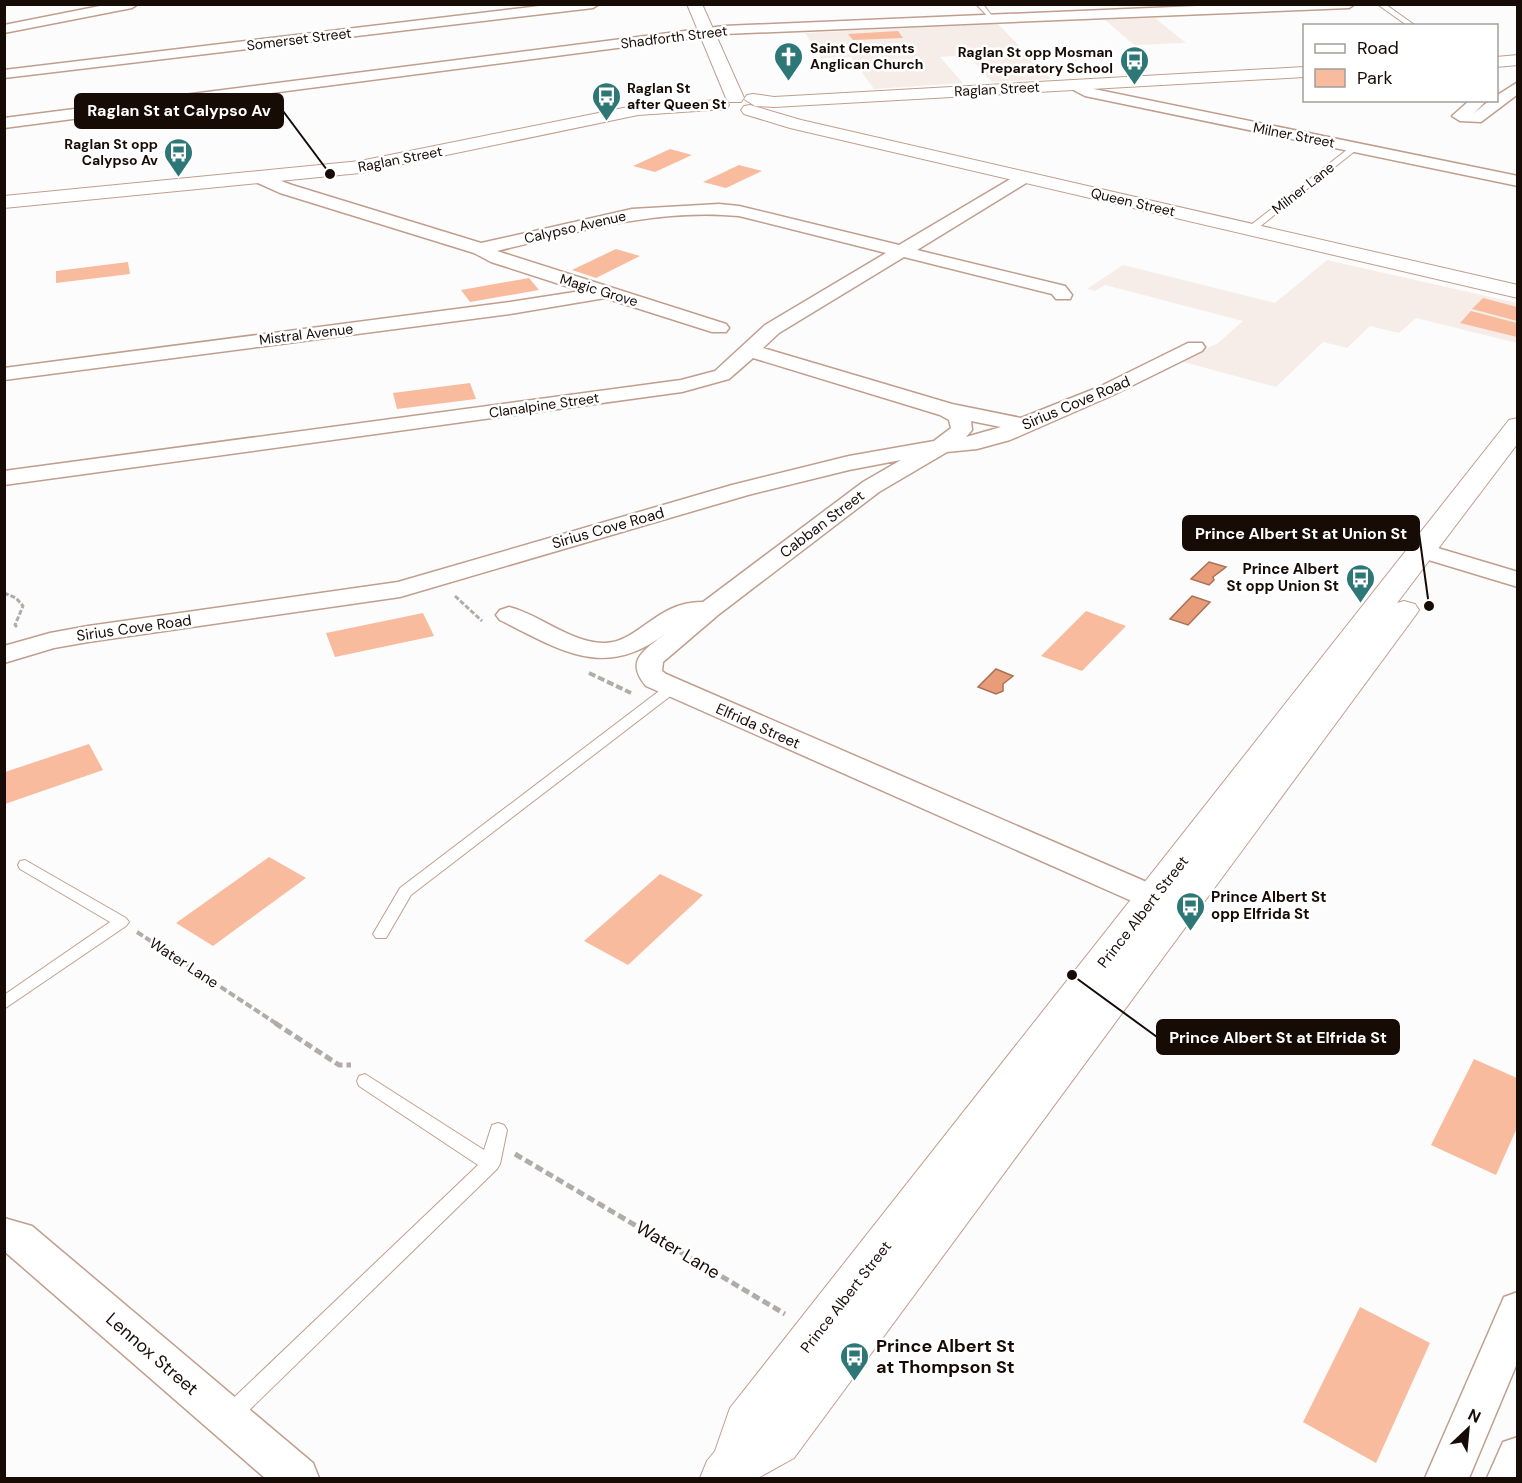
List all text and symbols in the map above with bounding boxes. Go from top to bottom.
street label: Shadforth Street [620,22,728,52]
street label: Somerset Street [245,24,353,54]
legend [1303,24,1498,102]
text: Road [1357,36,1399,60]
place label: Saint Clements Anglican Church [810,39,924,73]
church icon: Saint Clements Anglican Church [773,40,805,82]
place label: Raglan St opp Mosman Preparatory School [958,43,1113,77]
bus stop icon: Raglan St opp Mosman Preparatory School [1118,44,1150,86]
text: Park [1357,66,1393,90]
street label: Raglan Street [954,78,1040,100]
place label: Raglan St after Queen St [627,79,727,113]
bus stop icon: Raglan St after Queen St [590,80,622,122]
callout: Raglan St at Calypso Av [75,94,283,128]
text: Raglan St at Calypso Av [87,100,271,121]
street label: Milner Street [1252,118,1336,152]
place label: Raglan St opp Calypso Av [64,135,158,169]
bus stop icon: Raglan St opp Calypso Av [163,136,195,178]
street label: Raglan Street [356,142,444,176]
street label: Milner Lane [1268,158,1338,218]
street label: Queen Street [1089,184,1177,220]
street label: Calypso Avenue [522,207,628,247]
street label: Magic Grove [558,270,640,310]
street label: Mistral Avenue [258,319,354,349]
street label: Sirius Cove Road [1019,371,1133,435]
street label: Clanalpine Street [488,388,600,422]
street label: Cabban Street [776,486,868,562]
street label: Sirius Cove Road [550,502,666,554]
callout: Prince Albert St at Union St [1183,516,1419,550]
text: Prince Albert St at Union St [1195,523,1407,544]
place label: Prince Albert St opp Union St [1226,559,1339,596]
bus stop icon: Prince Albert St opp Union St [1344,562,1376,604]
street label: Sirius Cove Road [75,610,193,646]
street label: Elfrida Street [713,699,803,754]
street label: Prince Albert Street [1093,852,1193,972]
place label: Prince Albert St opp Elfrida St [1211,887,1327,924]
bus stop icon: Prince Albert St opp Elfrida St [1174,890,1206,932]
street label: Water Lane [146,933,222,993]
callout: Prince Albert St at Elfrida St [1157,1020,1399,1054]
text: Prince Albert St at Elfrida St [1169,1027,1387,1048]
street label: Water Lane [631,1215,725,1285]
street label: Prince Albert Street [796,1237,896,1357]
street label: Lennox Street [101,1307,203,1401]
place label: Prince Albert St at Thompson St [876,1334,1015,1379]
bus stop icon: Prince Albert St at Thompson St [839,1340,871,1382]
north arrow [1438,1399,1498,1459]
text: N [1465,1404,1484,1428]

